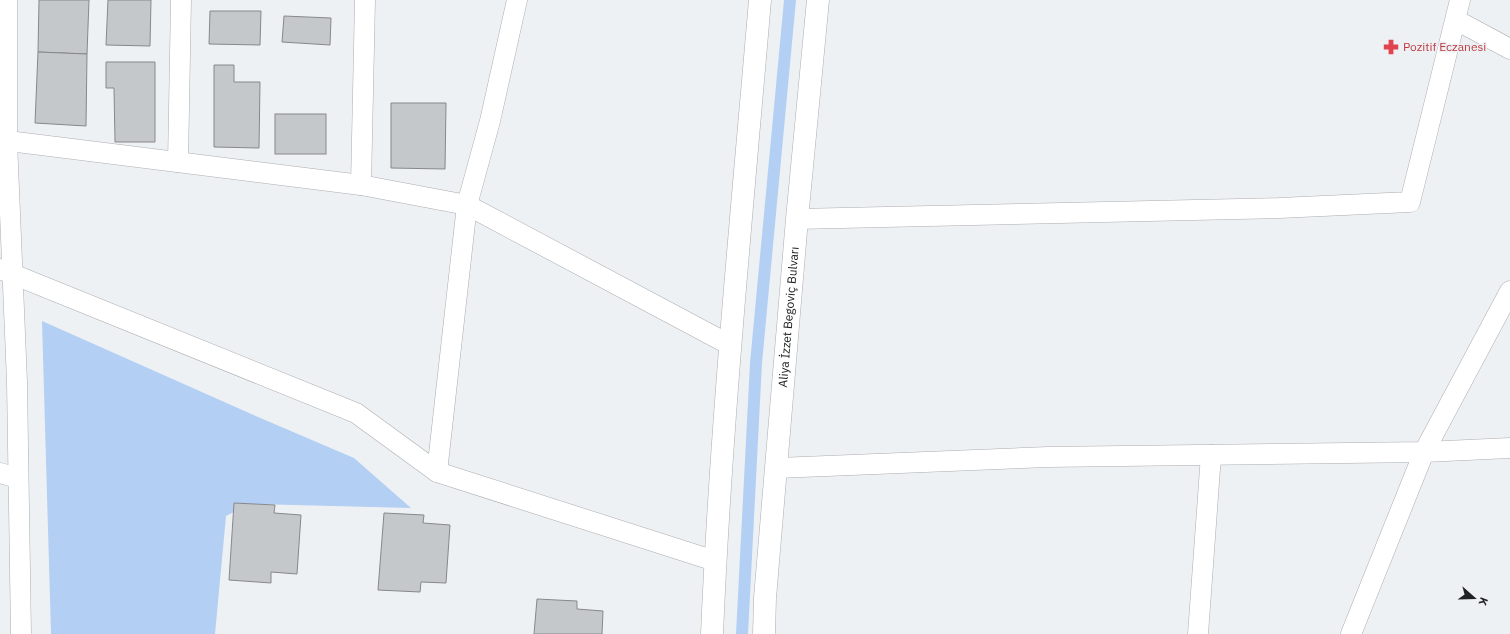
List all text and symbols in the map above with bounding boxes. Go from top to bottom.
pharmacy icon: Pozitif Eczanesi [1382,38,1400,56]
place label: Pozitif Eczanesi [1403,39,1486,54]
street label: Aliya İzzet Begoviç Bulvarı [775,246,802,388]
north arrow [1454,578,1494,618]
text: K [1475,595,1491,608]

